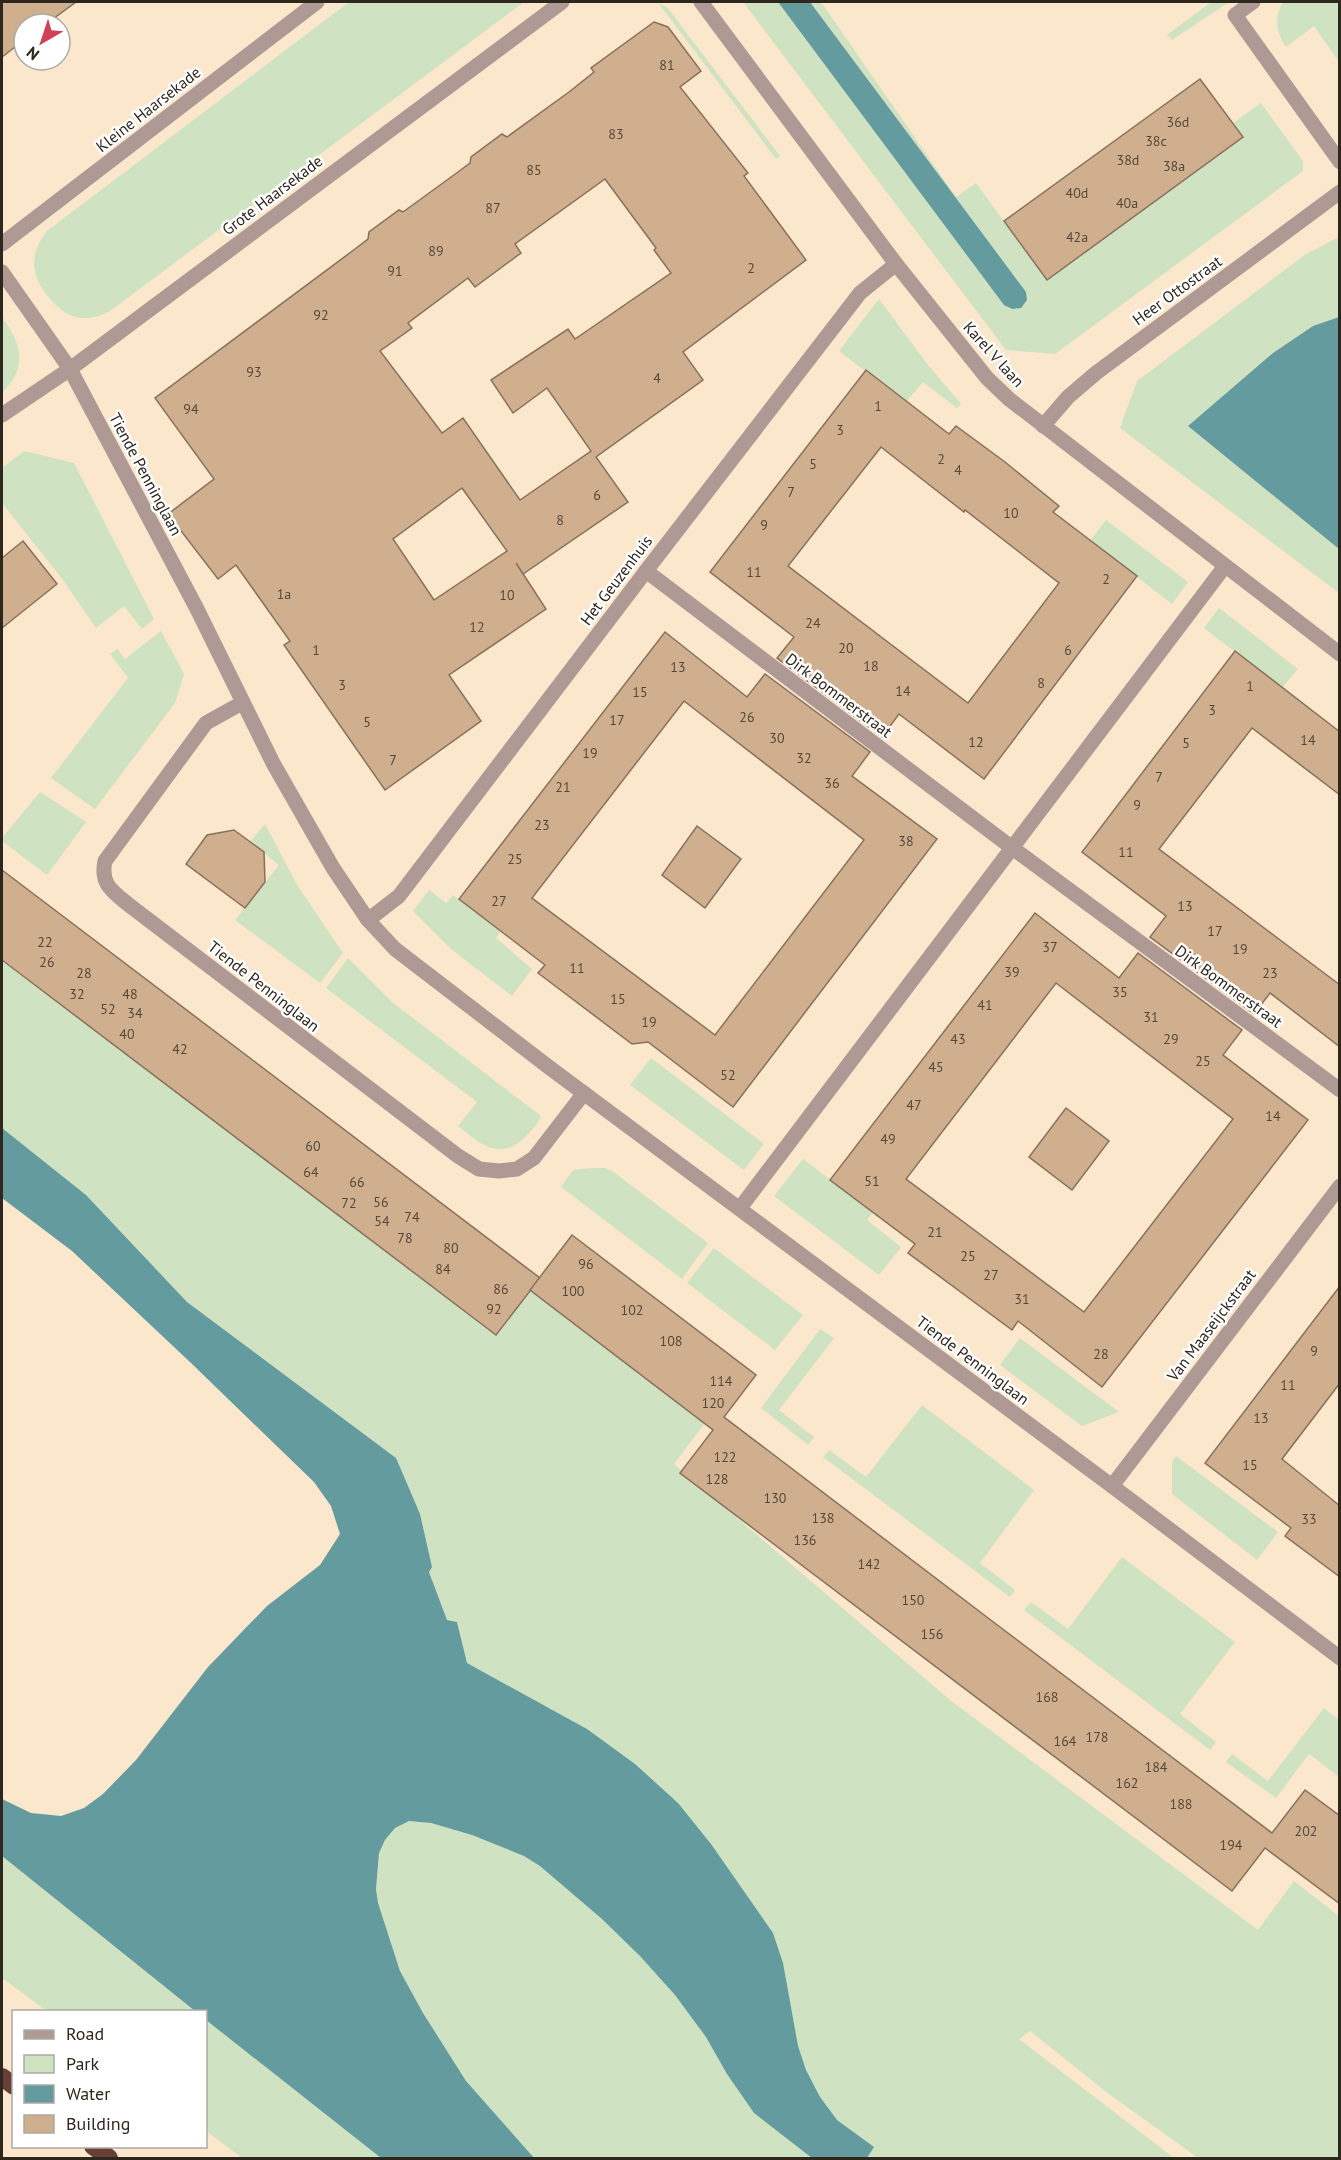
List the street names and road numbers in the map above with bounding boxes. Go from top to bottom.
street label: Kleine Haarsekade [92,62,204,156]
street label: Grote Haarsekade [218,151,326,239]
street label: Heer Ottostraat [1128,251,1226,329]
street label: Karel V laan [959,317,1029,391]
street label: Tiende Penninglaan [105,409,187,539]
street label: Het Geuzenhuis [576,531,656,629]
street label: Dirk Bommerstraat [782,648,897,742]
street label: Tiende Penninglaan [204,936,324,1036]
street label: Dirk Bommerstraat [1171,940,1287,1032]
street label: Van Maaseijckstraat [1162,1265,1260,1386]
street label: Tiende Penninglaan [913,1311,1033,1409]

